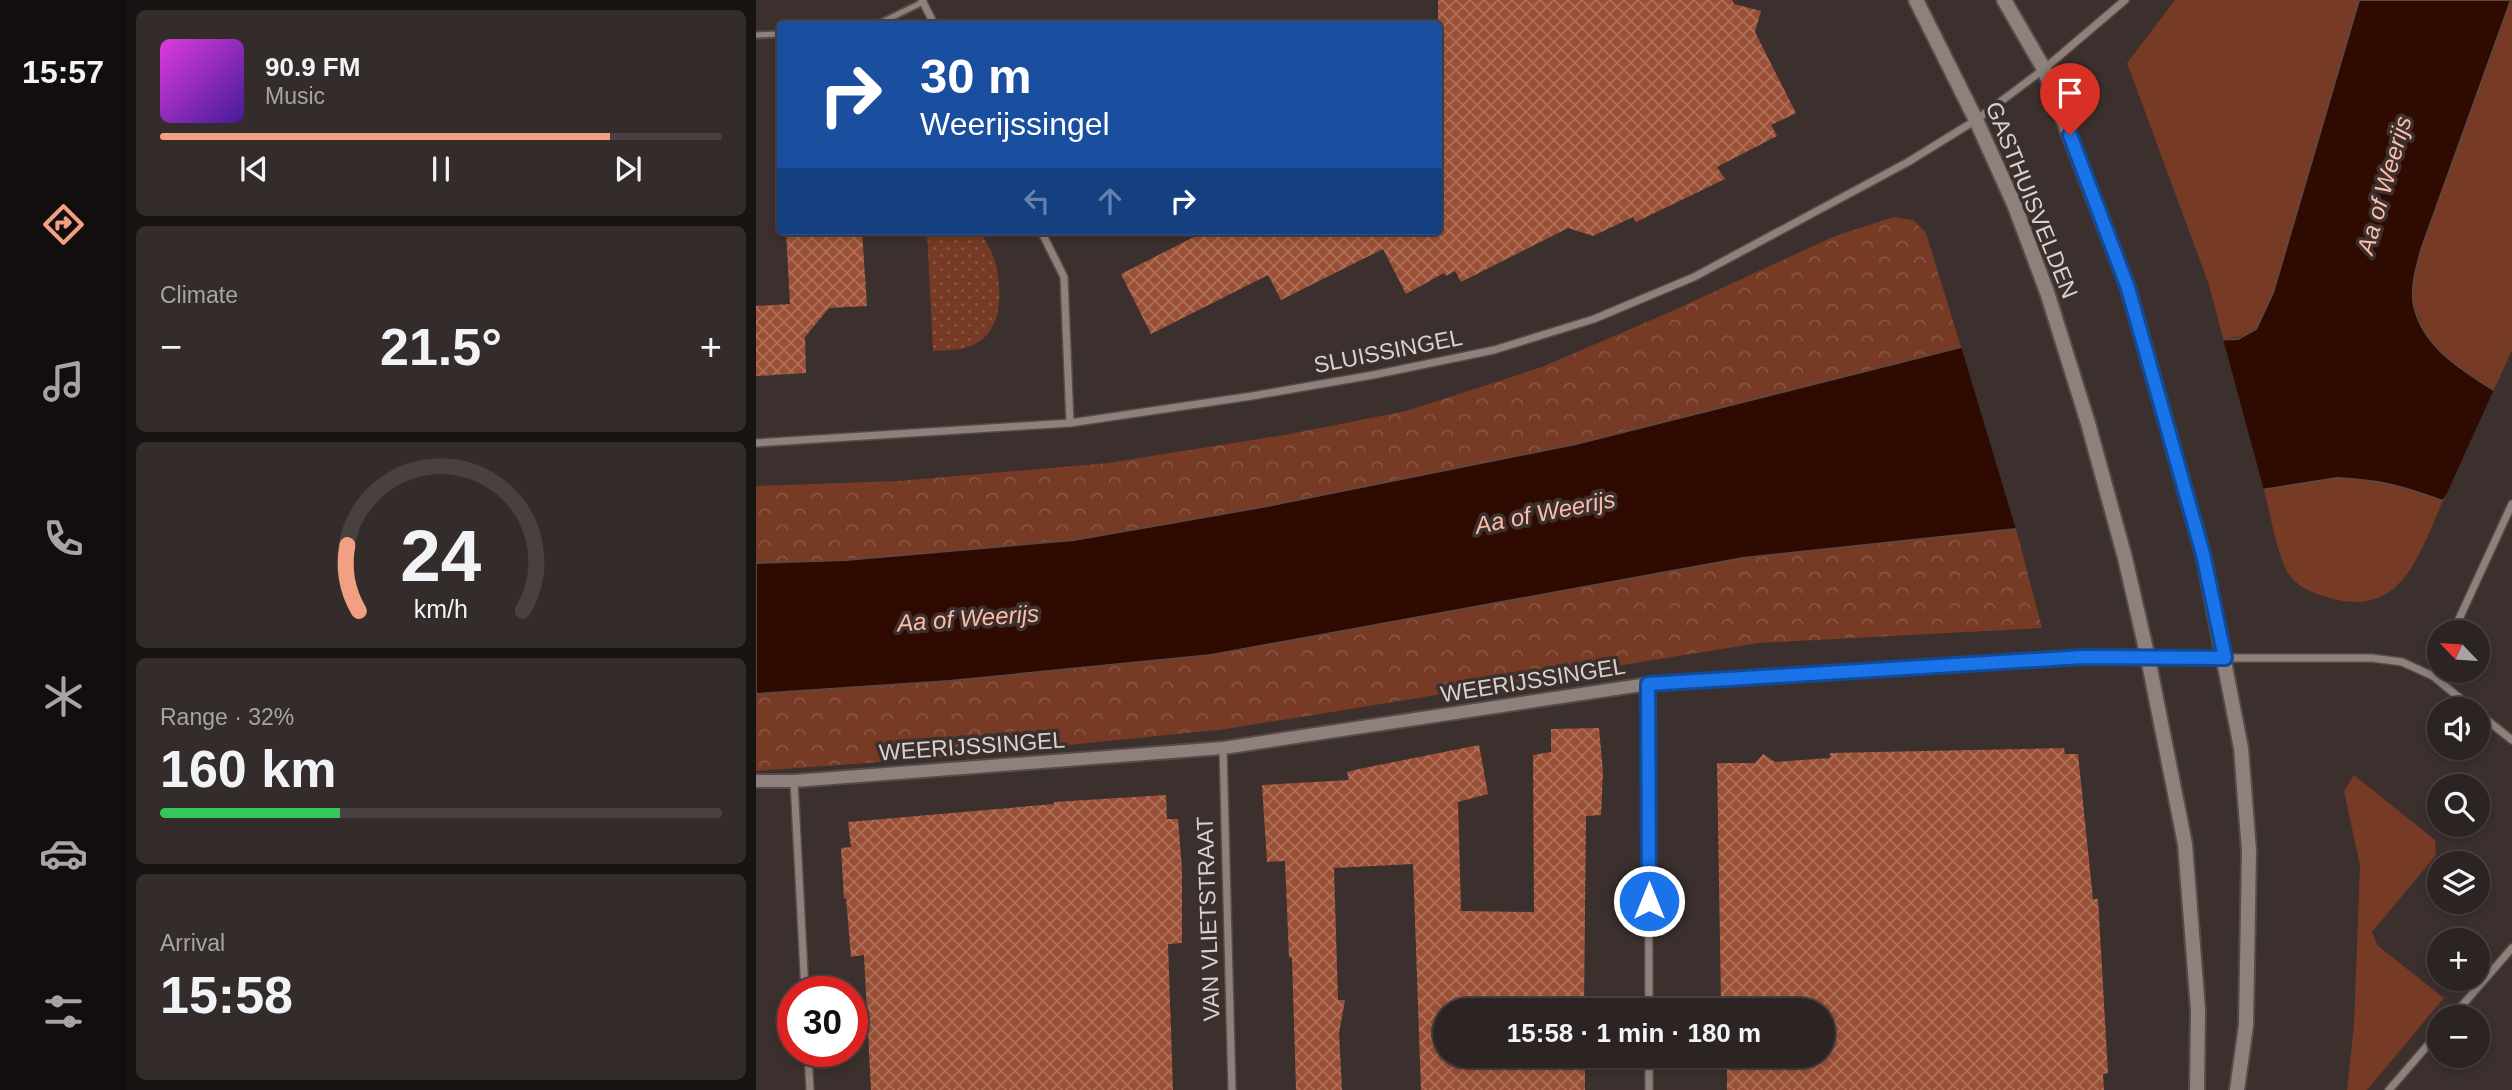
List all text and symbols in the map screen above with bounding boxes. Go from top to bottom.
icon: right [805,49,896,140]
text: 30 m [920,49,1032,103]
text: 90.9 FM [265,52,360,82]
text: 15:57 [22,54,104,90]
pin [2040,63,2100,135]
icon: arrive [2051,74,2089,112]
text: Music [265,83,325,109]
street label: GASTHUISVELDEN [1981,98,2083,302]
text: Weerijssingel [920,106,1110,142]
water label: Aa of Weerijs [2351,113,2417,259]
icon: previous [235,150,273,188]
icon: pause [422,150,460,188]
icon: next [609,150,647,188]
icon: left [1018,182,1056,220]
icon: ahead [1091,182,1129,220]
icon: right [1164,182,1202,220]
icon: directions [39,200,88,249]
text: Climate [160,282,238,308]
text: 21.5° [380,318,502,376]
street label: SLUISSINGEL [1311,324,1465,378]
text: − [160,326,182,368]
text: + [700,326,722,368]
icon: music [39,357,88,406]
water label: Aa of Weerijs [1471,485,1617,539]
icon: phone [39,514,88,563]
text: 24 [401,515,482,596]
text: km/h [414,595,468,623]
water label: Aa of Weerijs [894,600,1040,637]
north arrow [2427,620,2490,682]
map controls [2427,620,2490,1068]
street label: WEERIJSSINGEL [1439,653,1627,707]
icon: climate [39,672,88,721]
button: sound [2427,697,2490,760]
text: Range · 32% [160,704,294,730]
street label: WEERIJSSINGEL [878,727,1066,765]
text: 160 km [160,740,336,798]
button: search [2427,774,2490,837]
street label: VAN VLIETSTRAAT [1191,816,1225,1022]
icon: car [39,829,88,878]
button: layers [2427,851,2490,914]
position arrow [1612,864,1686,938]
button: + [2427,928,2490,991]
text: Arrival [160,930,225,956]
text: 15:58 [160,966,293,1024]
speed limit sign: 30 [777,976,868,1067]
icon: filters [39,987,88,1036]
button: − [2427,1005,2490,1068]
text: 15:58 · 1 min · 180 m [1507,1018,1761,1048]

